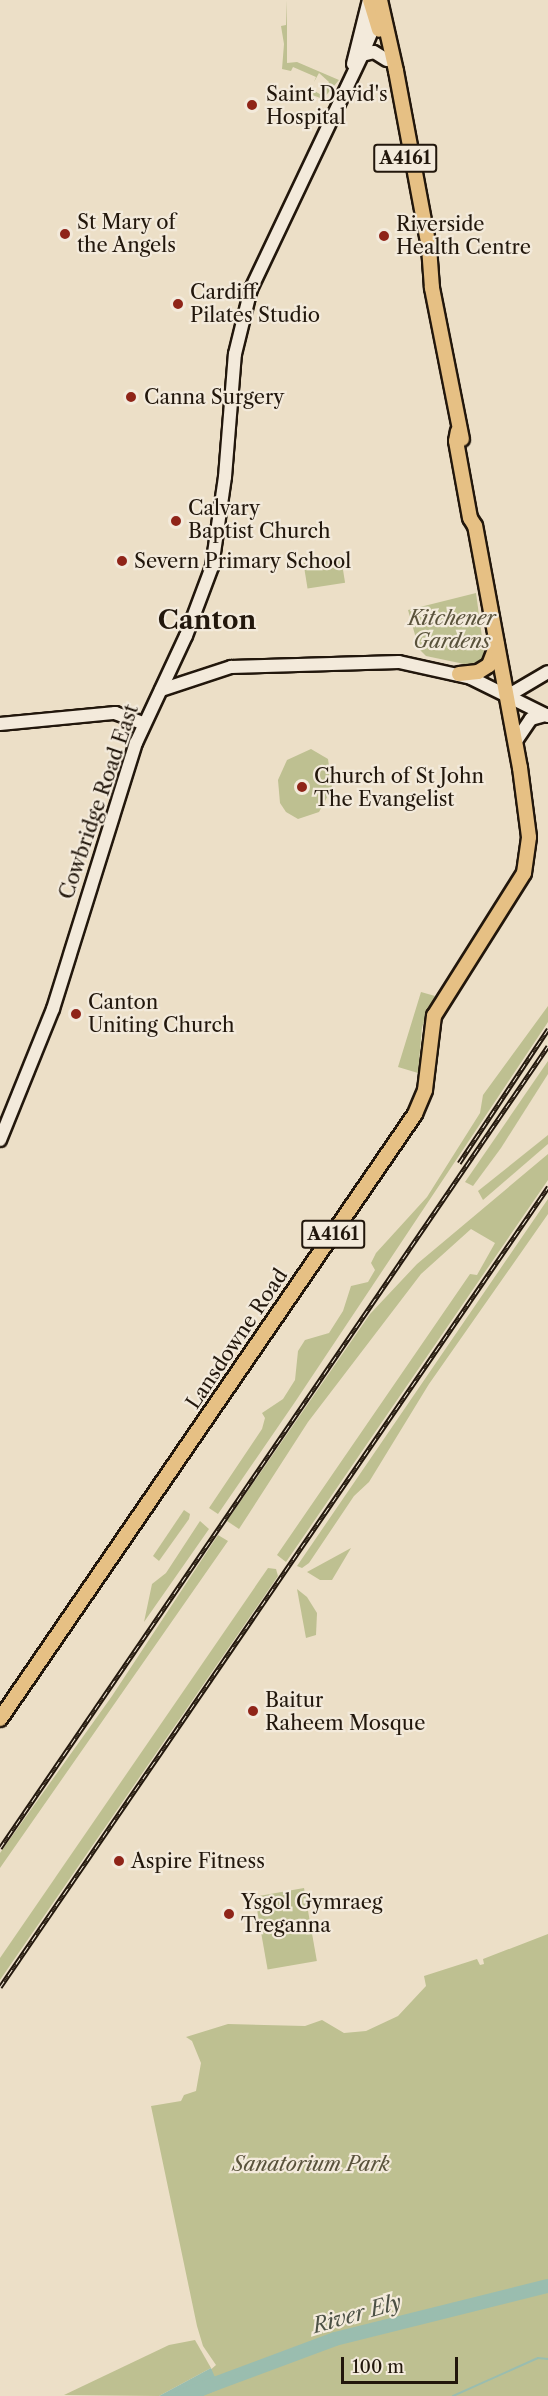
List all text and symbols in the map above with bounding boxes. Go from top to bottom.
place label: Saint David's Hospital [266,82,388,129]
marker: Saint David's Hospital [243,96,261,114]
road number: A4161 [372,143,438,173]
place label: St Mary of the Angels [77,210,177,257]
place label: Riverside Health Centre [396,213,531,260]
marker: St Mary of the Angels [58,227,72,241]
marker: Riverside Health Centre [377,229,391,243]
place label: Cardiff Pilates Studio [190,280,320,327]
marker: Cardiff Pilates Studio [171,297,185,311]
place label: Canna Surgery [144,385,285,409]
marker: Canna Surgery [122,388,140,406]
place label: Calvary Baptist Church [188,497,330,544]
marker: Calvary Baptist Church [169,514,183,528]
place label: Severn Primary School [134,549,352,573]
marker: Severn Primary School [115,554,129,568]
district label: Canton [158,605,256,637]
park label: Kitchener Gardens [408,607,496,654]
street label: Cowbridge Road East [54,702,144,902]
place label: Church of St John The Evangelist [314,764,484,811]
marker: Church of St John The Evangelist [295,780,309,794]
place label: Canton Uniting Church [88,990,235,1037]
marker: Canton Uniting Church [69,1007,83,1021]
road number: A4161 [300,1219,366,1249]
street label: Lansdowne Road [181,1264,293,1414]
place label: Baitur Raheem Mosque [265,1688,425,1735]
marker: Baitur Raheem Mosque [246,1704,260,1718]
place label: Aspire Fitness [131,1849,265,1873]
marker: Aspire Fitness [112,1854,126,1868]
place label: Ysgol Gymraeg Treganna [241,1890,382,1937]
marker: Ysgol Gymraeg Treganna [222,1907,236,1921]
park label: Sanatorium Park [232,2152,390,2176]
water label: River Ely [310,2289,404,2339]
scale bar [344,2345,461,2383]
text: 100 m [352,2356,404,2378]

